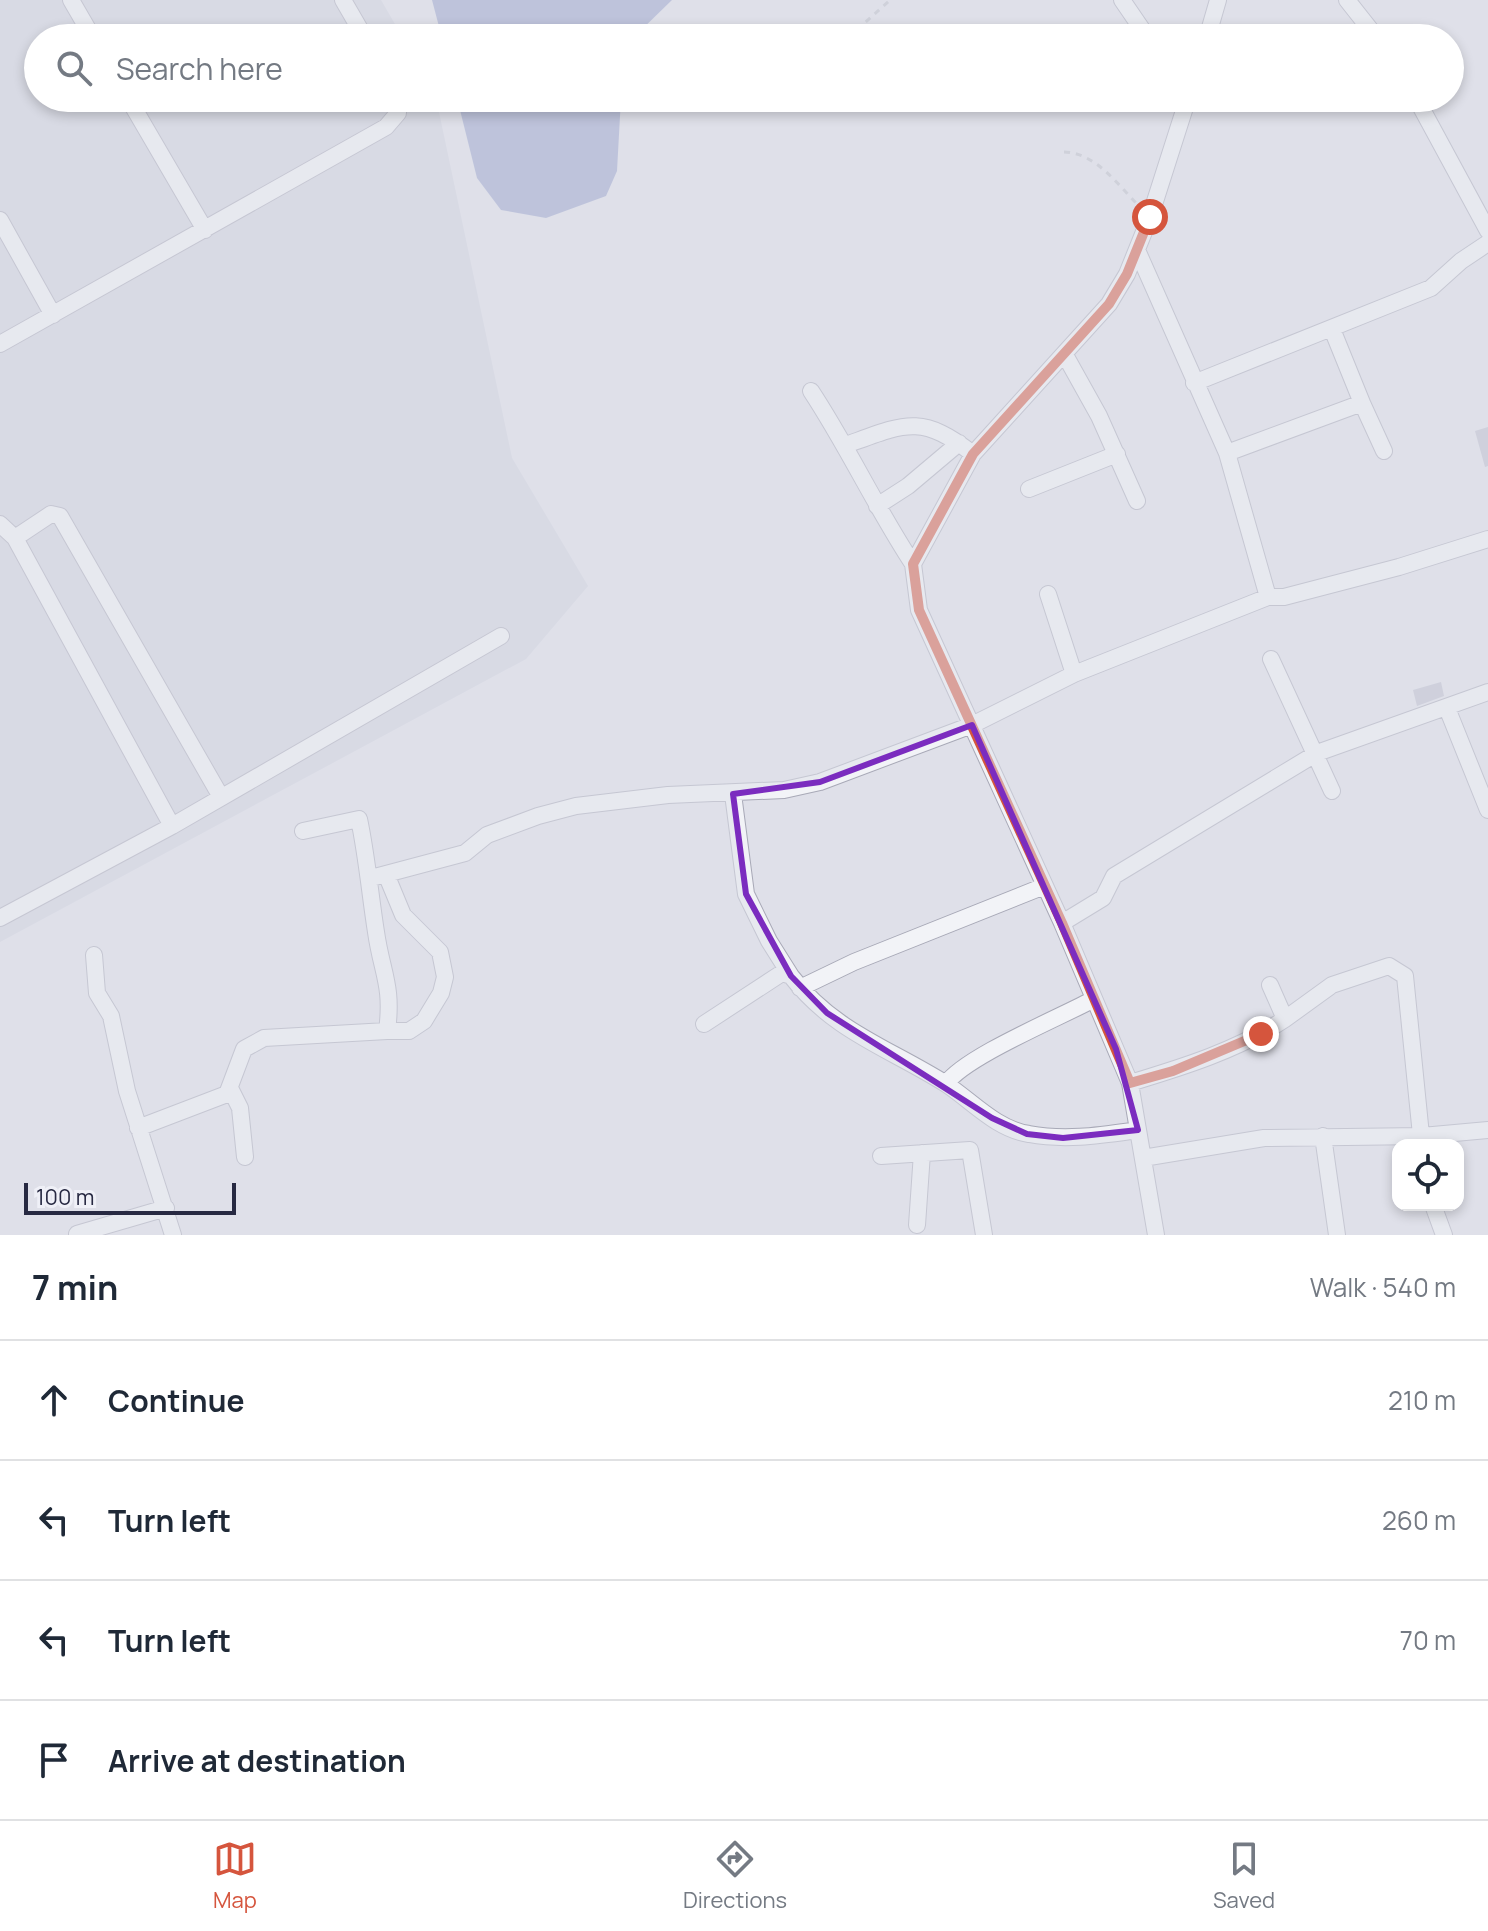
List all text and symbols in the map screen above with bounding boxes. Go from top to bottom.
search box [24,24,1464,112]
icon: search [52,46,96,90]
text: Search here [116,48,283,89]
route start [1132,199,1168,235]
route end [1243,1016,1279,1052]
map controls [1392,1139,1464,1211]
button: locate [1392,1139,1464,1211]
scale bar [24,1179,236,1215]
text: 100 m [36,1182,94,1212]
text: 7 min [32,1264,118,1310]
text: Walk · 540 m [1310,1269,1456,1305]
icon: ahead [32,1378,76,1422]
text: Continue [108,1380,244,1421]
text: 210 m [1388,1382,1456,1418]
icon: left [32,1498,76,1542]
text: Turn left [108,1500,231,1541]
text: 260 m [1382,1502,1456,1538]
icon: left [32,1618,76,1662]
text: Turn left [108,1620,231,1661]
text: 70 m [1400,1622,1456,1658]
icon: arrive [32,1738,76,1782]
text: Arrive at destination [108,1740,406,1781]
tab: Map [213,1837,257,1915]
tab: Directions [683,1837,787,1915]
tab: Saved [1213,1837,1275,1915]

